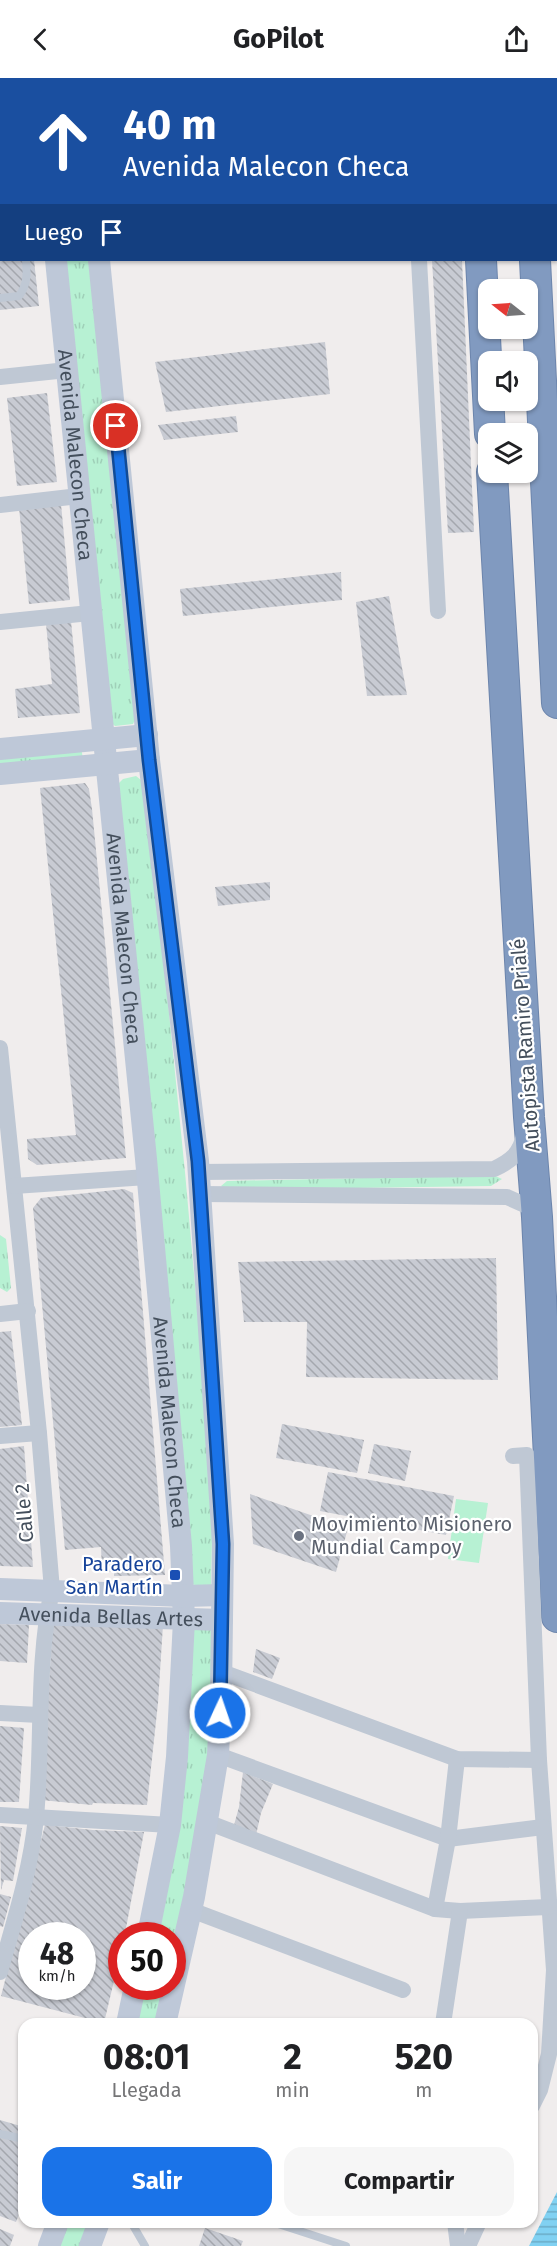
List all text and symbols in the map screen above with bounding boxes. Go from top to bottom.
icon: back [24,23,57,56]
text: GoPilot [233,23,324,55]
icon: share [500,23,533,56]
text: 40 m [123,100,217,150]
icon: ahead [24,102,102,180]
text: Avenida Malecon Checa [123,151,410,183]
icon: arrive [95,216,128,249]
text: Luego [24,219,83,246]
north arrow [478,279,538,339]
map controls [478,279,538,483]
street label: Avenida Malecon Checa [53,348,98,562]
button: sound [478,351,538,411]
pin [90,400,141,451]
icon: arrive [99,409,132,442]
button: layers [478,423,538,483]
street label: Avenida Malecon Checa [101,832,146,1045]
street label: Autopista Ramiro Prialé [506,938,544,1152]
street label: Avenida Malecon Checa [148,1316,191,1529]
street label: Calle 2 [9,1482,39,1544]
place label: Movimiento Misionero Mundial Campoy [311,1512,512,1559]
marker: Movimiento Misionero Mundial Campoy [292,1529,306,1543]
place label: Paradero San Martín [65,1552,163,1599]
marker: Paradero San Martín [168,1568,182,1582]
street label: Avenida Bellas Artes [19,1602,203,1631]
position arrow [188,1681,252,1745]
speed limit sign: 50 [108,1922,186,2000]
text: 48 [40,1936,74,1972]
text: km/h [38,1967,76,1985]
text: 08:01 [103,2035,190,2079]
text: 2 [283,2035,302,2079]
text: 520 [395,2035,453,2079]
text: Llegada [112,2078,182,2102]
text: min [275,2078,310,2102]
text: m [415,2078,432,2102]
button: Salir [42,2147,272,2216]
button: Compartir [284,2147,514,2216]

